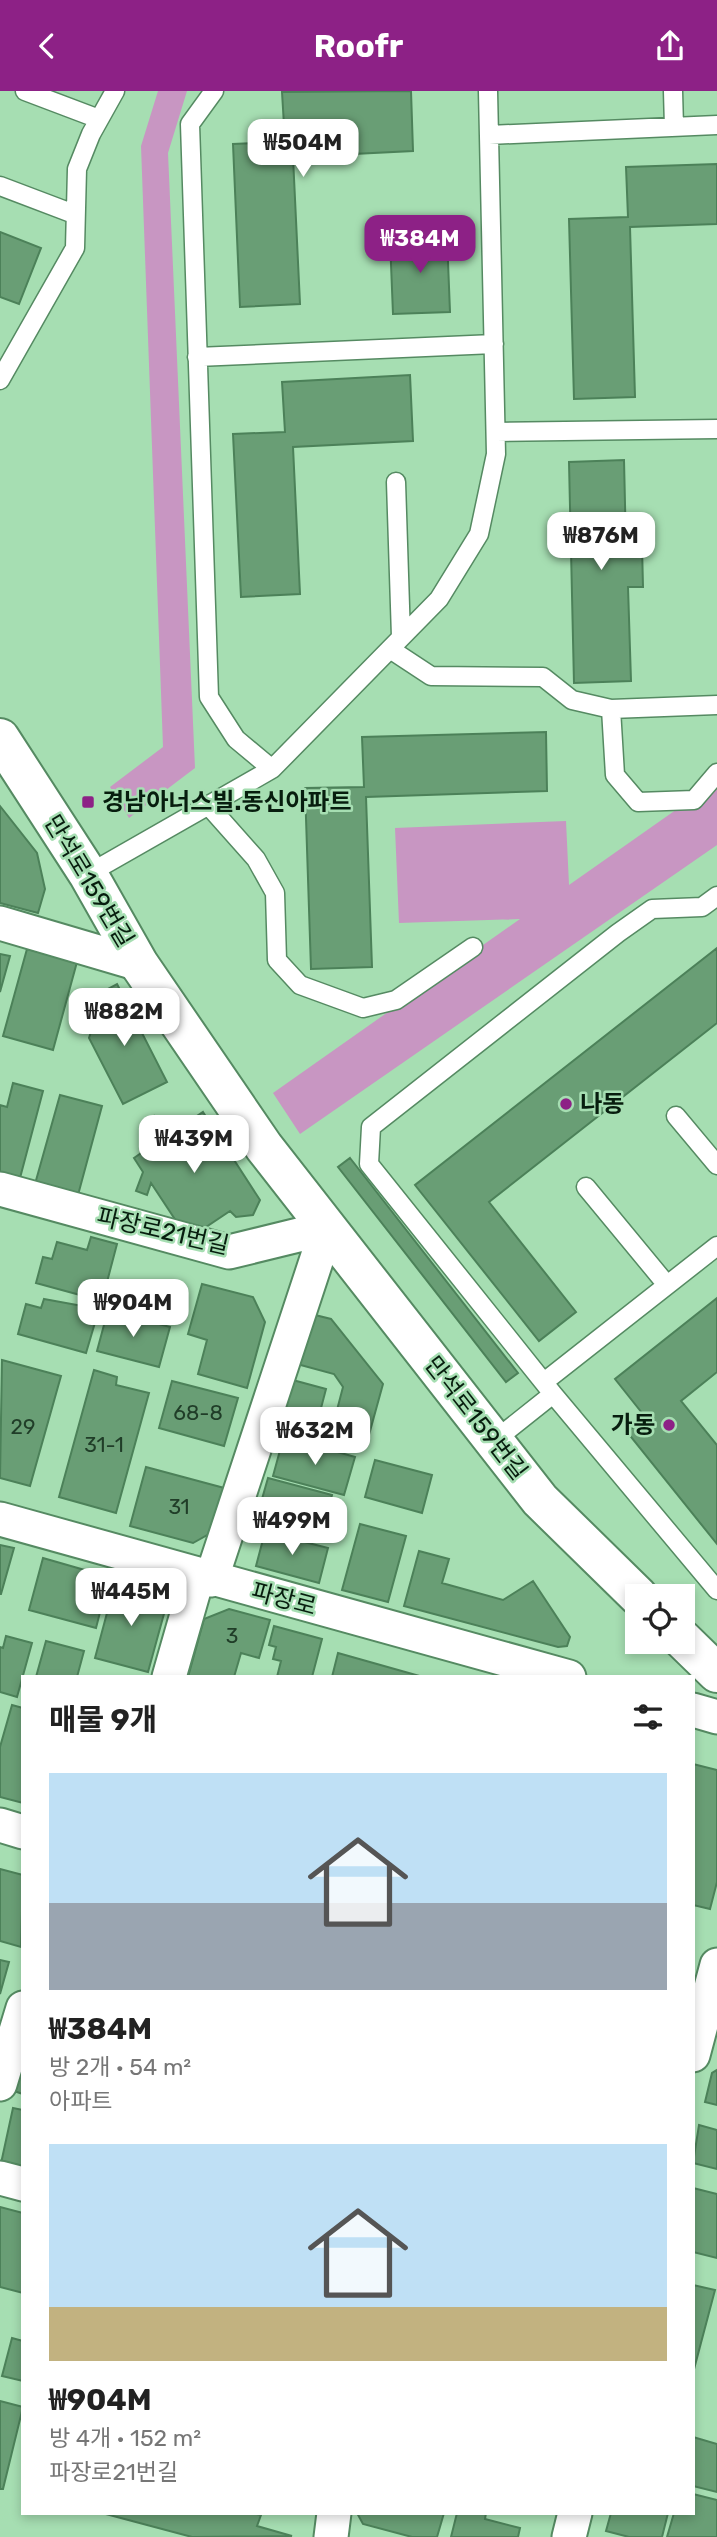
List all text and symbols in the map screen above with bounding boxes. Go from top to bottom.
icon: back [28,27,66,65]
text: Roofr [314,27,403,65]
icon: share [651,27,689,65]
pin: ₩504M [254,119,352,179]
text: ₩504M [264,128,342,156]
pin: ₩384M [371,215,469,275]
text: ₩384M [380,224,460,252]
pin: ₩876M [552,512,650,572]
text: ₩876M [563,521,639,549]
place label: 경남아너스빌.동신아파트 [102,788,352,816]
marker: 경남아너스빌.동신아파트 [80,794,96,810]
street label: 만석로159번길 [39,810,139,952]
pin: ₩882M [75,989,173,1048]
text: ₩882M [85,997,163,1025]
place label: 나동 [580,1090,624,1118]
marker: 나동 [558,1096,574,1112]
pin: ₩439M [145,1115,243,1175]
text: ₩439M [155,1124,233,1152]
street label: 파장로21번길 [94,1202,232,1260]
pin: ₩904M [84,1279,182,1339]
text: ₩904M [94,1288,172,1316]
street label: 만석로159번길 [419,1351,533,1485]
house number: 68-8 [173,1400,223,1425]
pin: ₩632M [266,1407,364,1467]
place label: 가동 [611,1411,655,1439]
house number: 29 [11,1414,35,1439]
text: ₩632M [276,1416,354,1444]
marker: 가동 [661,1417,677,1433]
house number: 31-1 [84,1432,124,1457]
house number: 31 [168,1494,190,1519]
pin: ₩499M [243,1497,341,1557]
text: ₩499M [253,1506,331,1534]
pin: ₩445M [82,1569,180,1628]
text: ₩445M [92,1577,170,1605]
street label: 파장로 [248,1577,320,1621]
map controls [625,1584,695,1654]
button: locate [625,1584,695,1654]
house number: 3 [226,1623,238,1648]
icon: filters [629,1698,667,1736]
text: 매물 9개 [49,1702,157,1738]
icon: home [295,1819,421,1945]
text: ₩384M [49,2011,152,2047]
text: 방 2개 · 54 m² [49,2053,191,2081]
text: 아파트 [49,2087,112,2115]
icon: home [295,2190,421,2316]
text: ₩904M [49,2382,152,2418]
text: 방 4개 · 152 m² [49,2424,201,2452]
text: 파장로21번길 [49,2458,178,2486]

